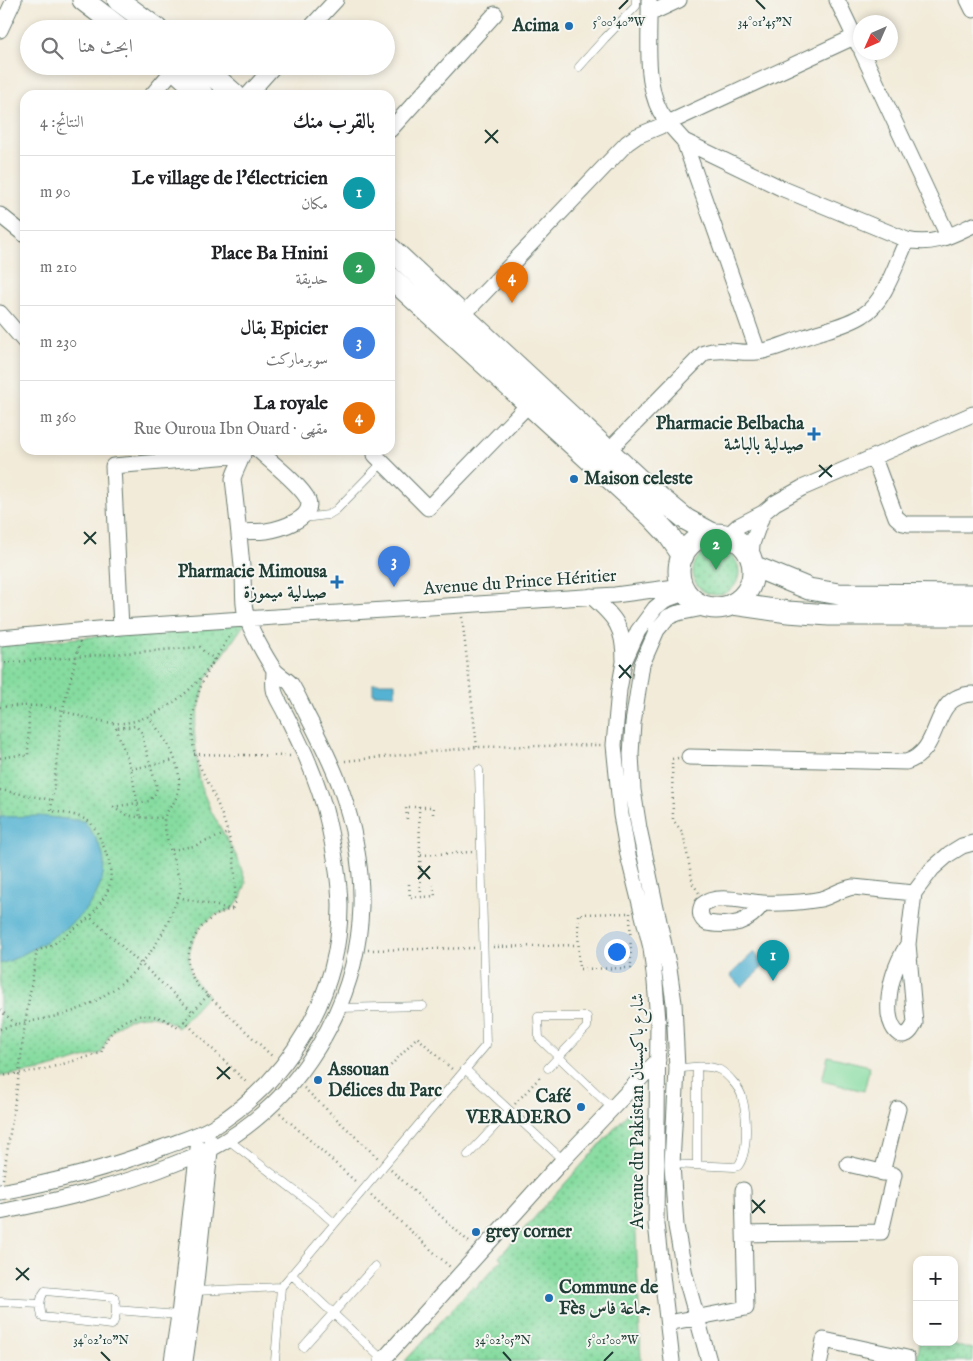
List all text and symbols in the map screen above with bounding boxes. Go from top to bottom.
place label: Acima [512,15,560,38]
text: 5°00'40"W [593,15,646,30]
text: 34°01'45"N [738,15,793,30]
north arrow [853,15,898,60]
search box [20,20,395,75]
marker: Acima [563,20,575,32]
icon: search [38,34,66,62]
text: ابحث هنا [78,35,133,59]
text: بالقرب منك [293,109,375,136]
text: النتائج: 4 [40,113,84,133]
text: Le village de l'électricien [132,167,328,191]
text: 90 m [40,183,71,203]
text: 1 [356,183,362,203]
text: مكان [301,195,328,215]
text: Place Ba Hnini [211,242,328,266]
text: 210 m [40,258,77,278]
text: 2 [355,258,363,278]
pin: 4 [496,262,528,303]
text: حديقة [296,270,328,290]
text: Epicier بقال [240,317,328,341]
text: 230 m [40,333,77,353]
text: 3 [356,333,362,353]
text: سوبرماركت [266,350,328,370]
text: La royale [254,392,328,416]
text: 360 m [40,408,76,428]
text: 4 [355,408,363,428]
place label: Pharmacie Belbacha صيدلية بالباشة [656,413,805,457]
text: مقهى · Rue Ouroua Ibn Ouard [133,420,328,440]
marker: Pharmacie Belbacha صيدلية بالباشة [808,428,820,440]
place label: Maison celeste [584,468,694,491]
marker: Maison celeste [568,473,580,485]
pin: 2 [700,529,732,570]
pin: 3 [378,546,410,587]
place label: Pharmacie Mimousa صيدلية ميموزة [178,561,328,605]
street label: Avenue du Prince Héritier [422,565,618,601]
marker: Pharmacie Mimousa صيدلية ميموزة [331,576,343,588]
your location [604,939,630,965]
pin: 1 [757,940,789,981]
street label: Avenue du Pakistan شارع باكيستان [627,993,652,1230]
place label: Assouan Délices du Parc [327,1059,442,1103]
marker: Assouan Délices du Parc [312,1074,324,1086]
place label: Café VERADERO [465,1086,572,1130]
marker: Café VERADERO [575,1101,587,1113]
place label: grey corner [486,1221,572,1244]
marker: grey corner [470,1226,482,1238]
map controls [913,1256,958,1346]
button: + [913,1256,958,1301]
place label: Commune de Fès جماعة فاس [559,1277,659,1321]
marker: Commune de Fès جماعة فاس [543,1292,555,1304]
button: − [913,1301,958,1346]
text: 34°02'10"N [73,1333,129,1348]
text: 34°02'05"N [475,1333,531,1348]
text: 5°01'00"W [588,1333,639,1348]

